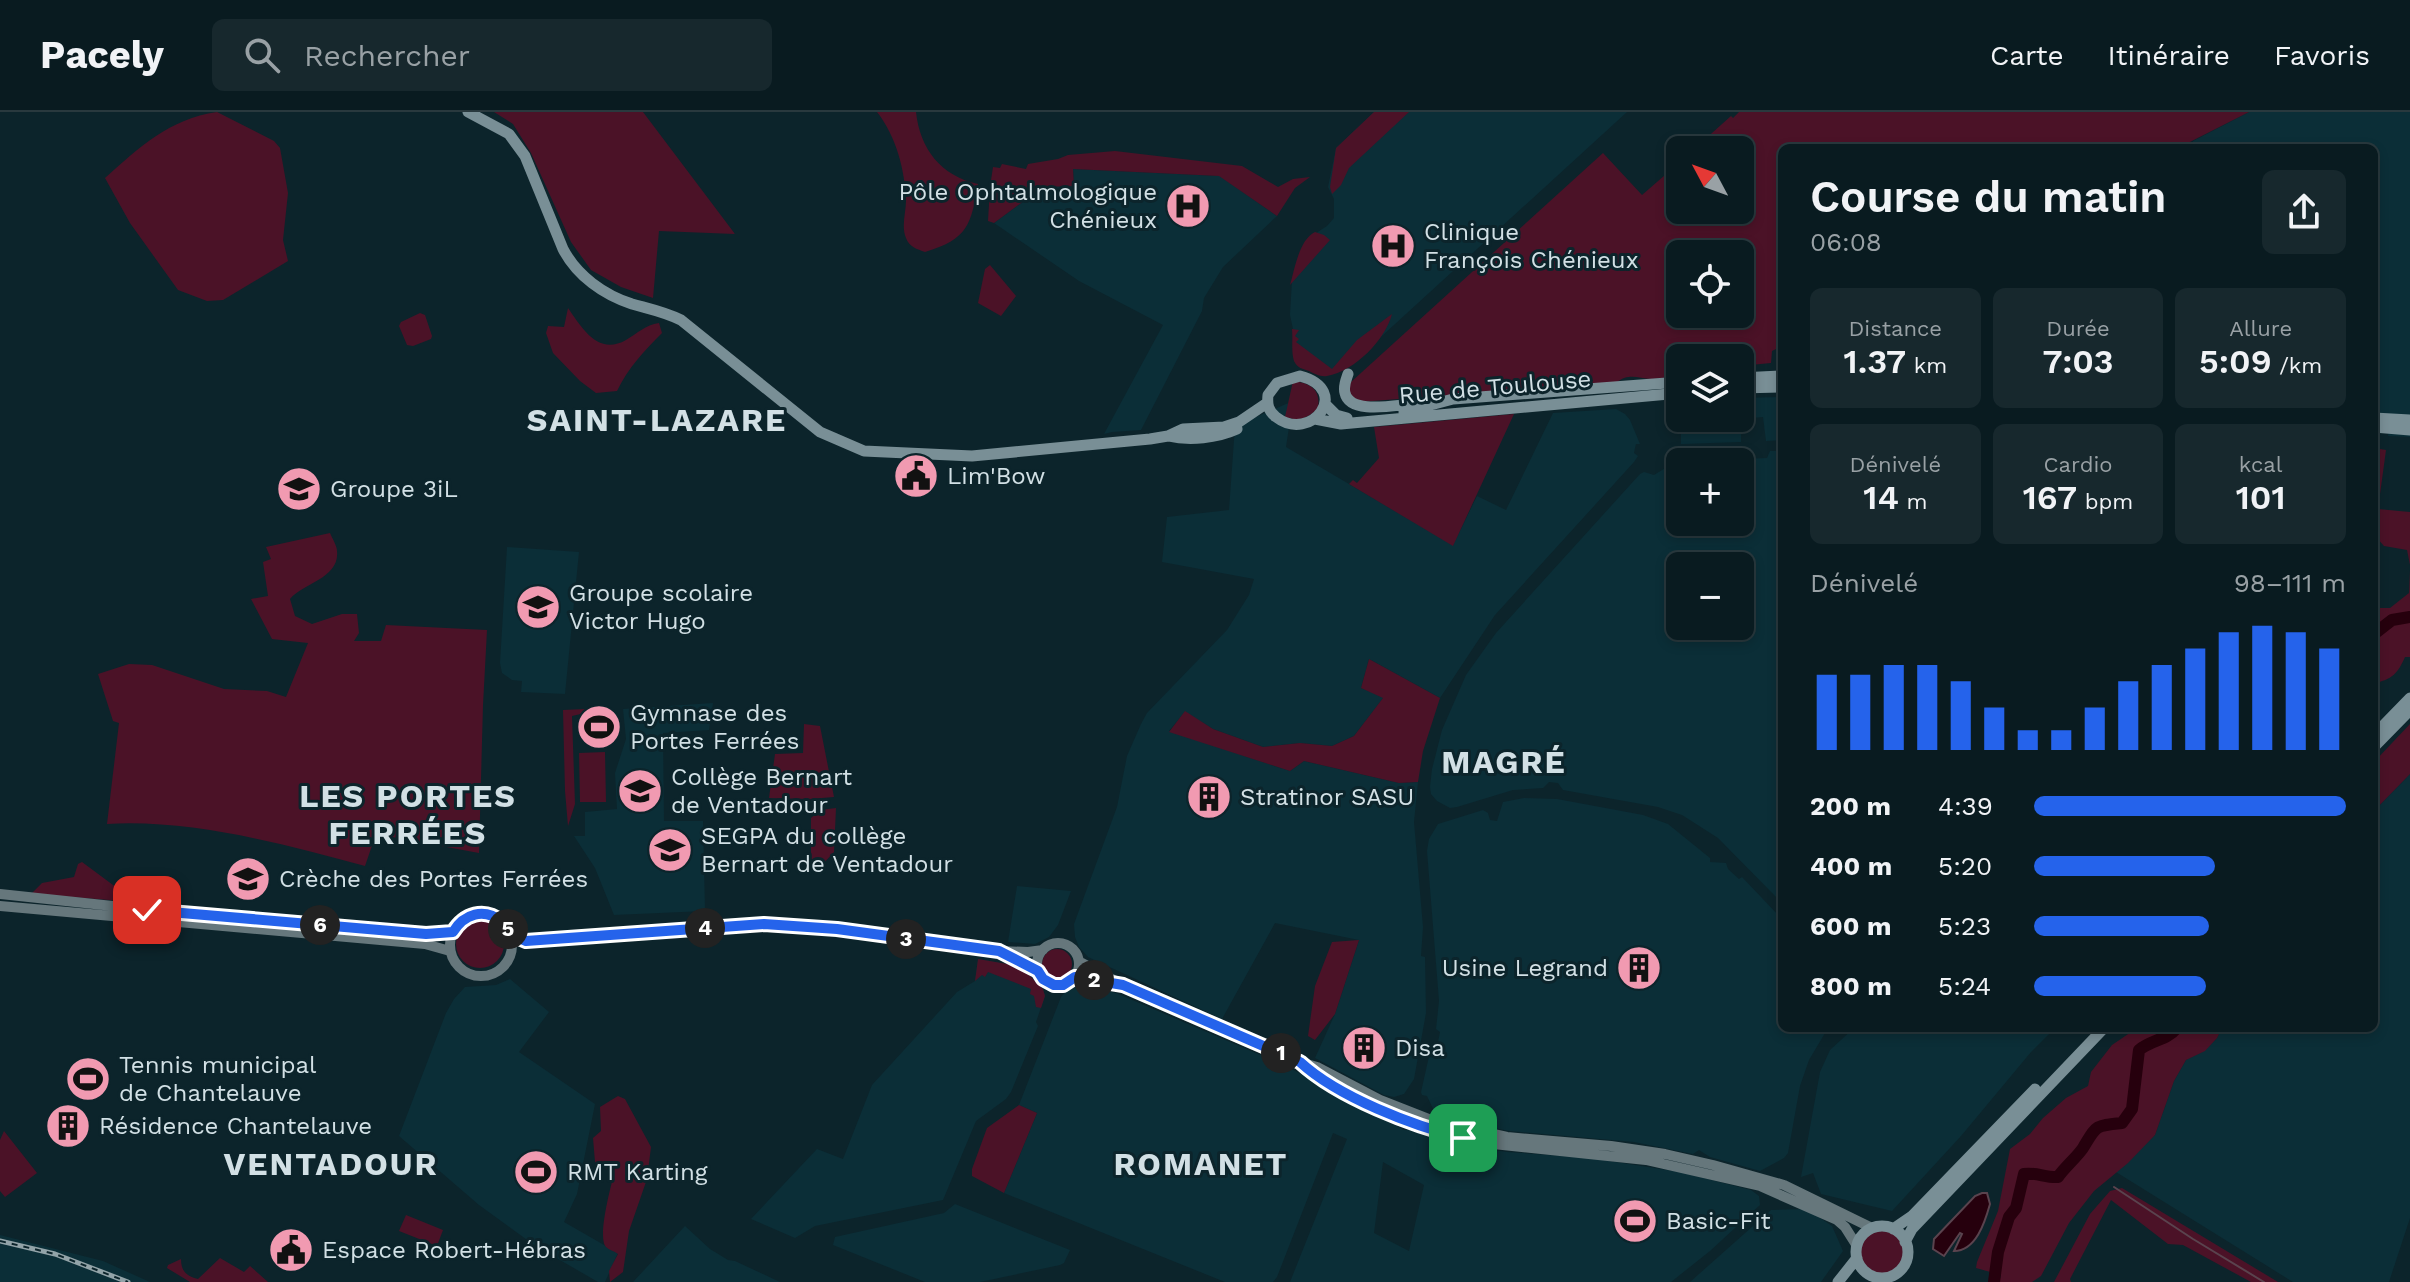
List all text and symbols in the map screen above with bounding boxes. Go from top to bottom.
search box [212,19,772,91]
text: Pacely [40,33,164,77]
icon: search [240,33,284,77]
text: Rechercher [304,38,470,73]
text: Carte [1990,39,2064,72]
text: Itinéraire [2108,39,2230,72]
text: Favoris [2274,39,2370,72]
north arrow [1666,136,1754,224]
map controls [1666,136,1754,640]
button: share [2262,170,2346,254]
text: Course du matin [1810,171,2167,223]
place label: Pôle Ophtalmologique Chénieux [898,178,1157,234]
hospital icon: Pôle Ophtalmologique Chénieux [1164,182,1212,230]
place label: Clinique François Chénieux [1424,218,1638,274]
hospital icon: Clinique François Chénieux [1369,222,1417,270]
text: 06:08 [1810,227,1882,257]
button: locate [1666,240,1754,328]
text: Distance [1849,316,1942,341]
text: Durée [2046,316,2110,341]
text: Allure [2229,316,2292,341]
text: 1.37 [1843,341,1906,381]
text: 7:03 [2042,341,2114,381]
text: 5:09 [2199,341,2272,381]
button: layers [1666,344,1754,432]
text: km [1906,353,1947,378]
text: /km [2272,353,2322,378]
street label: Rue de Toulouse [1398,365,1592,409]
district label: SAINT-LAZARE [527,401,787,439]
button: + [1666,448,1754,536]
public building icon: Lim'Bow [892,452,940,500]
text: Dénivelé [1850,452,1941,477]
text: Cardio [2043,452,2113,477]
text: kcal [2239,452,2282,477]
place label: Lim'Bow [947,462,1045,490]
school or university icon: Groupe 3iL [275,465,323,513]
place label: Groupe 3iL [330,475,458,503]
text: 14 [1863,477,1899,517]
text: 167 [2023,477,2077,517]
text: 101 [2236,477,2286,517]
text: m [1899,489,1927,514]
text: bpm [2077,489,2133,514]
button: − [1666,552,1754,640]
text: Dénivelé [1810,568,1918,598]
text: 98–111 m [2234,568,2346,598]
place label: Groupe scolaire Victor Hugo [569,579,753,635]
school or university icon: Groupe scolaire Victor Hugo [514,583,562,631]
place label: Gymnase des Portes Ferrées [630,699,799,755]
sports icon: Gymnase des Portes Ferrées [575,703,623,751]
district label: MAGRÉ [1441,743,1567,781]
place label: Collège Bernart de Ventadour [671,763,852,819]
school or university icon: Collège Bernart de Ventadour [616,767,664,815]
building icon: Stratinor SASU [1185,773,1233,821]
district label: LES PORTES FERRÉES [299,777,517,852]
place label: Stratinor SASU [1240,783,1414,811]
text: 200 m [1810,791,1891,821]
text: 4:39 [1938,791,1993,821]
place label: SEGPA du collège Bernart de Ventadour [701,822,953,878]
school or university icon: SEGPA du collège Bernart de Ventadour [646,826,694,874]
text: 400 m [1810,851,1892,881]
text: 5:20 [1938,851,1992,881]
school or university icon: Crèche des Portes Ferrées [224,855,272,903]
place label: Crèche des Portes Ferrées [279,865,588,893]
pin [113,876,181,944]
icon: check [125,888,169,932]
pin: 6 [300,905,340,945]
pin: 4 [685,908,725,948]
pin: 5 [488,909,528,949]
text: 600 m [1810,911,1891,941]
text: 5:23 [1938,911,1991,941]
text: 6 [313,912,327,937]
text: 4 [698,915,712,940]
text: 5 [502,916,514,941]
pin: 3 [886,919,926,959]
text: 3 [899,926,913,951]
building icon: Usine Legrand [1615,944,1663,992]
place label: Usine Legrand [1442,954,1608,982]
pin: 2 [1074,960,1114,1000]
text: 2 [1087,967,1101,992]
text: 800 m [1810,971,1892,1001]
text: 5:24 [1938,971,1991,1001]
building icon: Disa [1340,1024,1388,1072]
pin: 1 [1261,1033,1301,1073]
place label: Disa [1395,1034,1445,1062]
text: 1 [1276,1040,1286,1065]
place label: Tennis municipal de Chantelauve [119,1051,317,1107]
sports icon: Tennis municipal de Chantelauve [64,1055,112,1103]
building icon: Résidence Chantelauve [44,1102,92,1150]
pin [1429,1104,1497,1172]
place label: Résidence Chantelauve [99,1112,372,1140]
icon: arrive [1441,1116,1485,1160]
district label: VENTADOUR [224,1145,439,1183]
district label: ROMANET [1113,1145,1289,1183]
sports icon: RMT Karting [512,1148,560,1196]
place label: RMT Karting [567,1158,708,1186]
sports icon: Basic-Fit [1611,1197,1659,1245]
place label: Basic-Fit [1666,1207,1771,1235]
public building icon: Espace Robert-Hébras [267,1226,315,1274]
place label: Espace Robert-Hébras [322,1236,586,1264]

